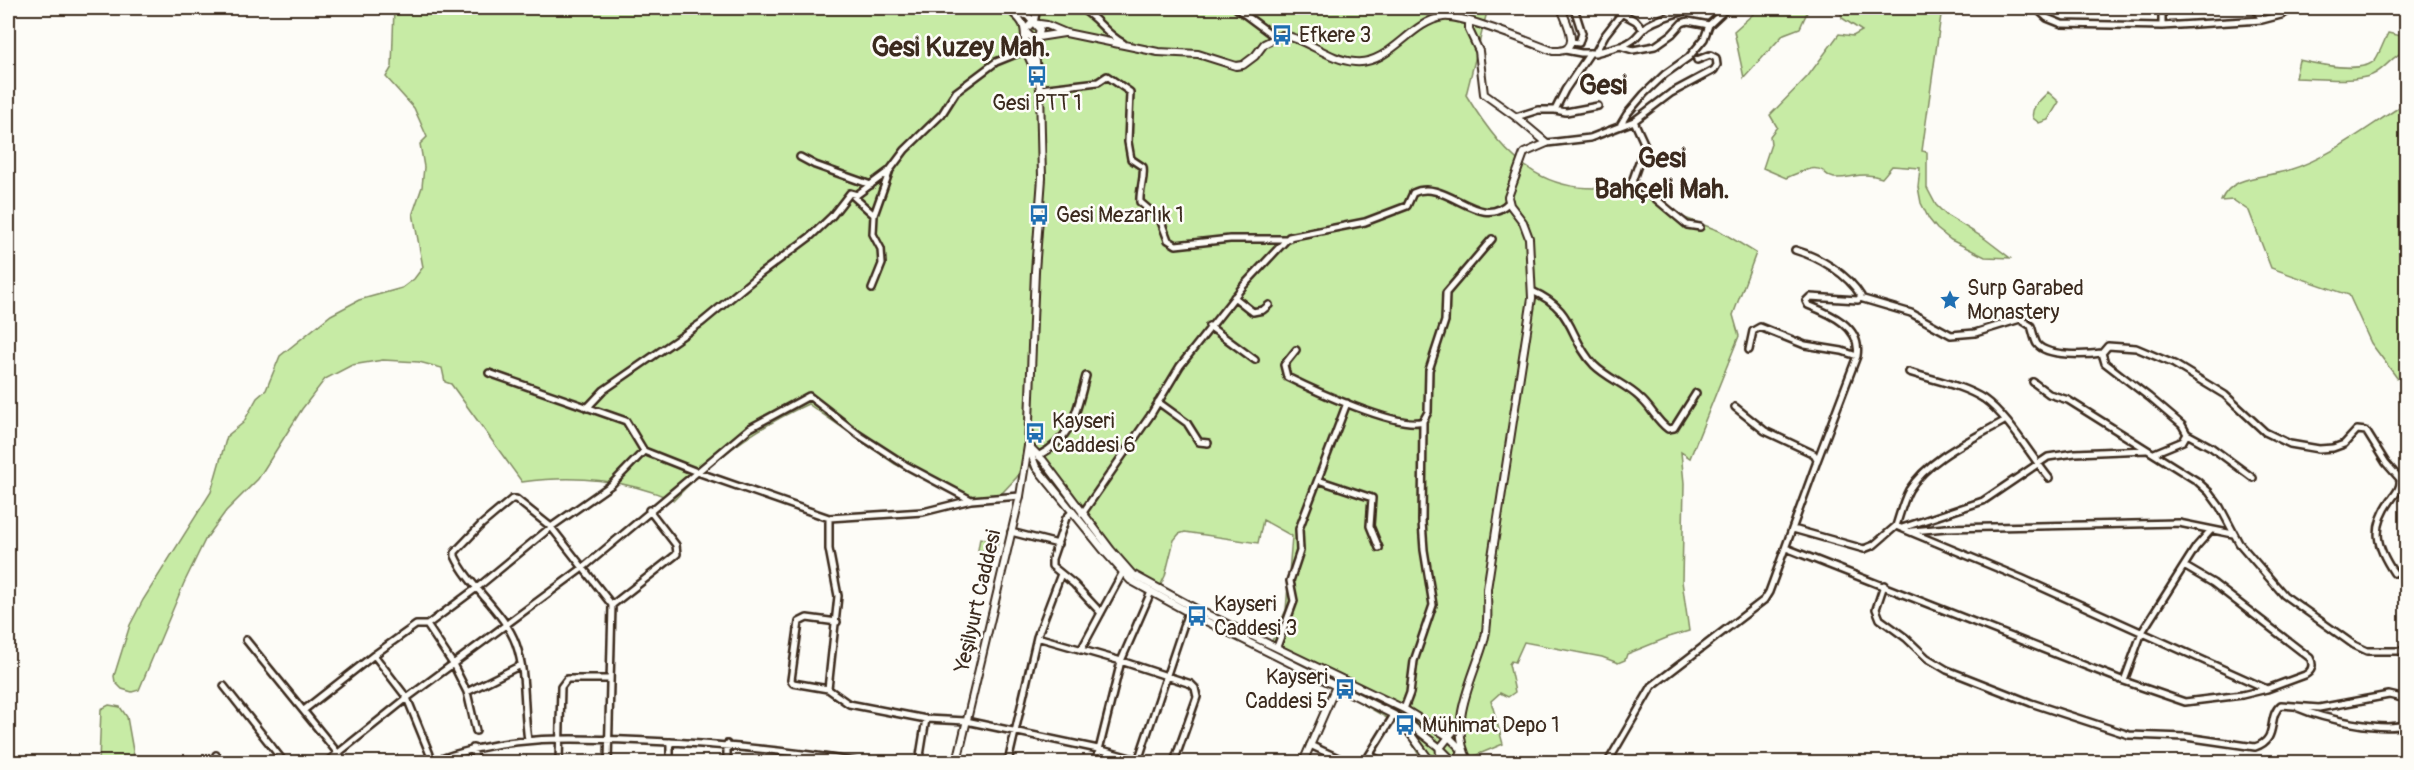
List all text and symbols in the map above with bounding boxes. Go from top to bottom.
place label: Efkere 3 [1299,22,1371,49]
bus stop icon: Efkere 3 [1270,23,1294,47]
district label: Gesi Kuzey Mah. [871,31,1051,64]
bus stop icon: Gesi PTT 1 [1025,64,1049,88]
district label: Gesi [1579,69,1627,102]
place label: Gesi PTT 1 [992,90,1082,117]
district label: Gesi Bahçeli Mah. [1594,142,1730,206]
place label: Gesi Mezarlık 1 [1056,202,1184,229]
bus stop icon: Gesi Mezarlık 1 [1027,203,1051,227]
place label: Surp Garabed Monastery [1967,275,2084,326]
place icon: Surp Garabed Monastery [1938,288,1962,312]
place label: Kayseri Caddesi 6 [1052,408,1136,459]
bus stop icon: Kayseri Caddesi 6 [1023,421,1047,445]
street label: Yeşilyurt Caddesi [948,527,1008,676]
place label: Kayseri Caddesi 3 [1214,591,1297,642]
bus stop icon: Kayseri Caddesi 3 [1185,604,1209,628]
place label: Kayseri Caddesi 5 [1245,664,1328,715]
bus stop icon: Kayseri Caddesi 5 [1333,677,1357,701]
place label: Mühimat Depo 1 [1422,712,1560,739]
bus stop icon: Mühimat Depo 1 [1393,713,1417,737]

